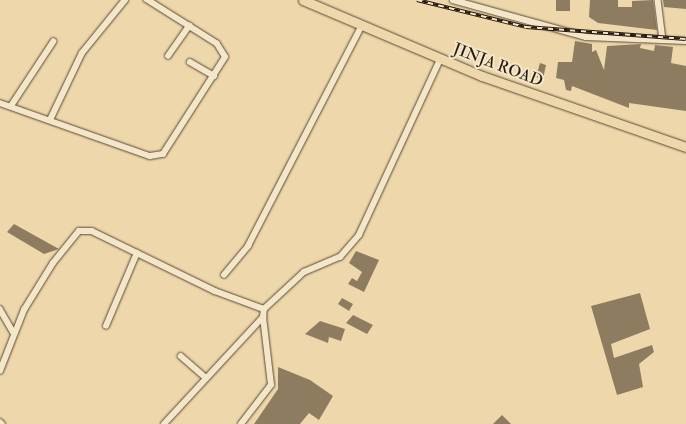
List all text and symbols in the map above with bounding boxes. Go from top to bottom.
street label: JINJA ROAD [450,39,546,91]

